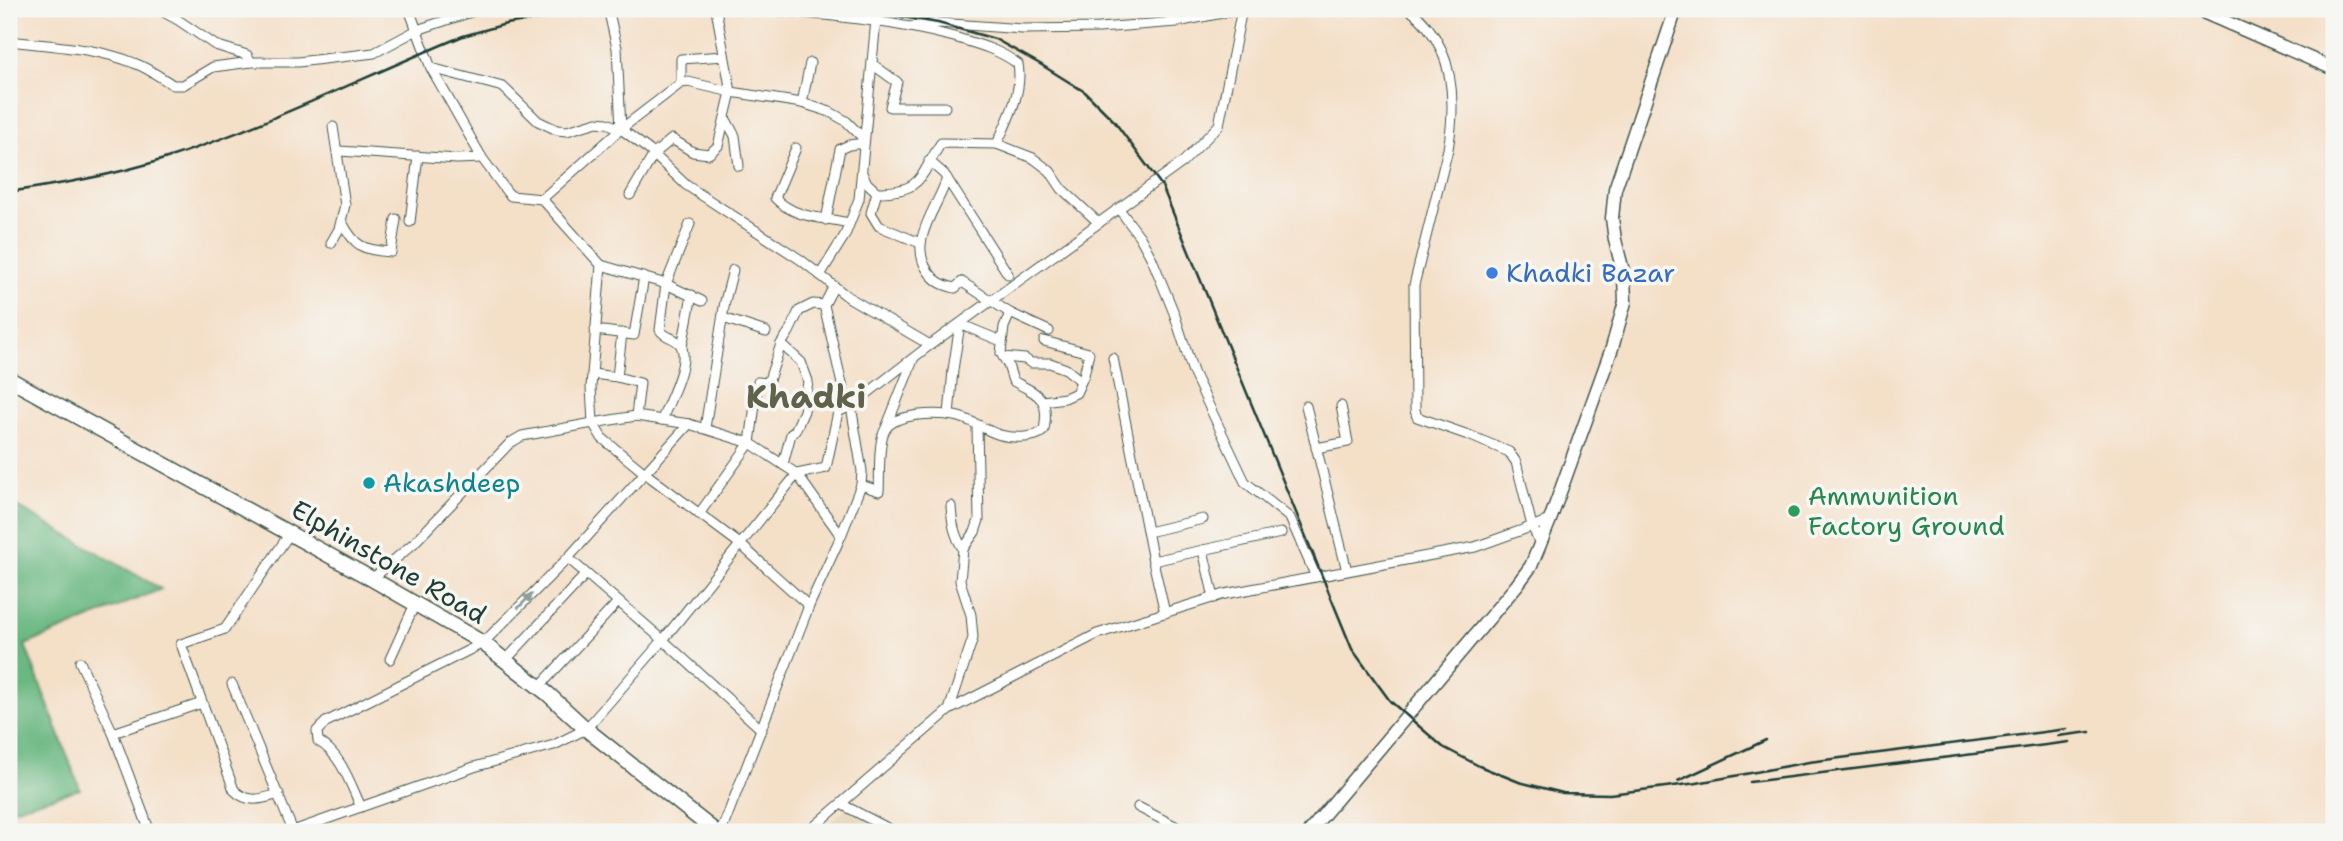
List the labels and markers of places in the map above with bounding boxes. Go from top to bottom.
place label: Khadki Bazar [1506,255,1675,290]
marker: Khadki Bazar [1484,265,1500,281]
place label: Akashdeep [383,465,520,500]
marker: Akashdeep [361,475,377,491]
place label: Ammunition Factory Ground [1808,478,2005,543]
marker: Ammunition Factory Ground [1786,503,1802,519]

